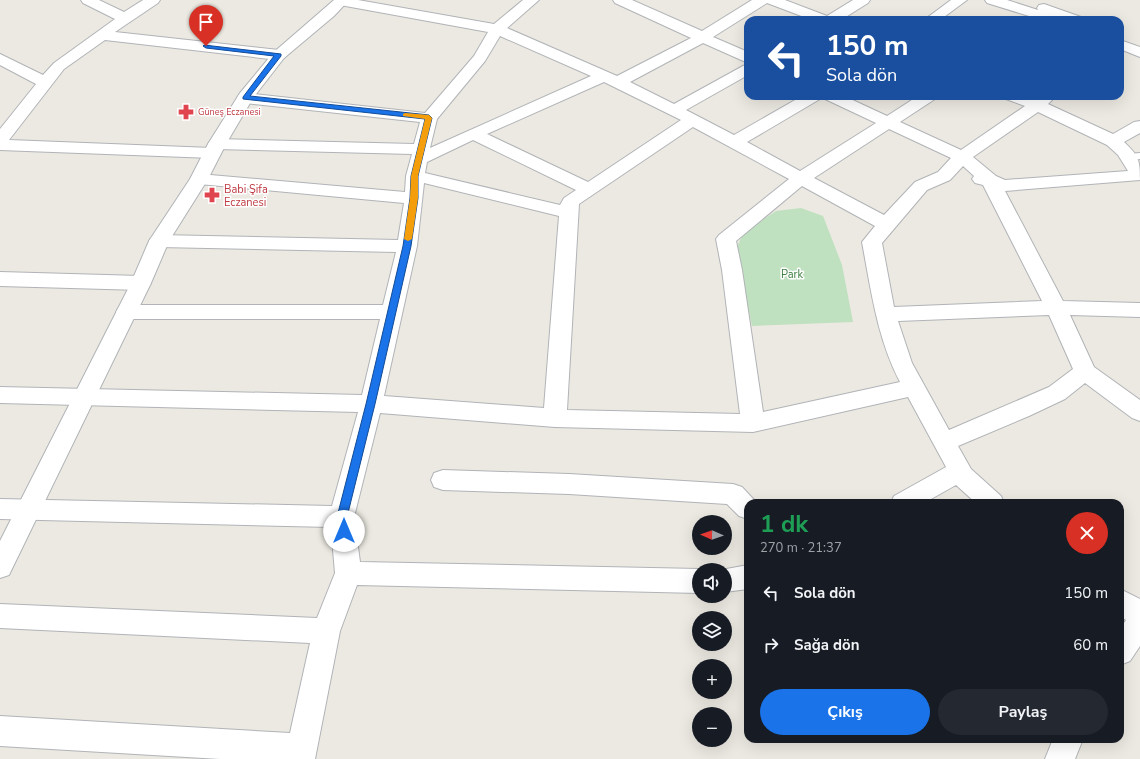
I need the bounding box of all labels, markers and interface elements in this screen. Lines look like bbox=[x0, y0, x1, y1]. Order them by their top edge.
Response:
pin bbox=[189, 5, 223, 46]
icon: arrive bbox=[195, 11, 217, 33]
text: 150 m bbox=[826, 27, 909, 65]
icon: left bbox=[760, 32, 812, 84]
text: Sola dön bbox=[826, 63, 897, 87]
pharmacy icon: Güneş Eczanesi bbox=[177, 103, 195, 121]
place label: Güneş Eczanesi bbox=[198, 106, 261, 118]
place label: Babi Şifa Eczanesi bbox=[224, 182, 268, 210]
pharmacy icon: Babi Şifa Eczanesi bbox=[203, 186, 221, 204]
park label: Park bbox=[781, 267, 803, 282]
text: 1 dk bbox=[760, 508, 808, 540]
position arrow bbox=[323, 510, 365, 552]
button: close bbox=[1066, 512, 1108, 554]
north arrow bbox=[692, 515, 732, 555]
map controls bbox=[692, 515, 732, 747]
text: 270 m · 21:37 bbox=[760, 539, 842, 557]
button: sound bbox=[692, 563, 732, 603]
icon: left bbox=[760, 582, 782, 604]
text: Sola dön bbox=[794, 583, 856, 603]
text: 150 m bbox=[1064, 583, 1108, 603]
button: layers bbox=[692, 611, 732, 651]
icon: right bbox=[760, 634, 782, 656]
text: Sağa dön bbox=[794, 635, 859, 655]
text: 60 m bbox=[1073, 635, 1108, 655]
button: + bbox=[692, 659, 732, 699]
button: Çıkış bbox=[760, 689, 930, 735]
button: Paylaş bbox=[938, 689, 1108, 735]
button: − bbox=[692, 707, 732, 747]

